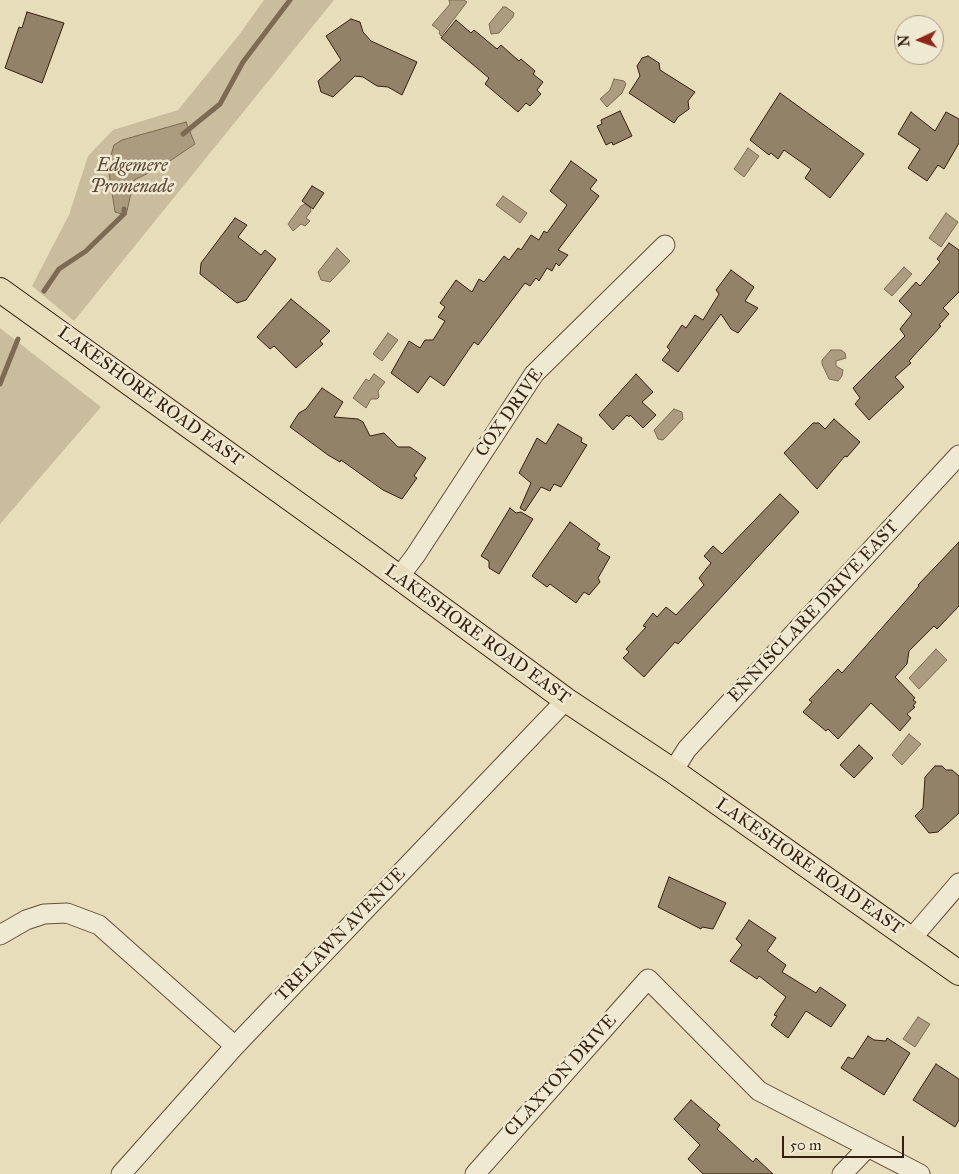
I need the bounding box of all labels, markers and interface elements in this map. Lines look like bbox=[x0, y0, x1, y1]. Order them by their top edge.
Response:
north arrow bbox=[894, 15, 944, 65]
text: N bbox=[896, 34, 913, 47]
park label: Edgemere Promenade bbox=[90, 156, 174, 198]
street label: LAKESHORE ROAD EAST bbox=[53, 322, 247, 472]
street label: COX DRIVE bbox=[472, 365, 548, 461]
street label: ENNISCLARE DRIVE EAST bbox=[724, 517, 904, 707]
street label: LAKESHORE ROAD EAST bbox=[380, 560, 574, 710]
street label: LAKESHORE ROAD EAST bbox=[711, 794, 907, 940]
street label: TRELAWN AVENUE bbox=[272, 864, 410, 1006]
street label: CLAXTON DRIVE bbox=[500, 1010, 622, 1142]
scale bar bbox=[784, 1126, 906, 1158]
text: 50 m bbox=[790, 1136, 822, 1154]

